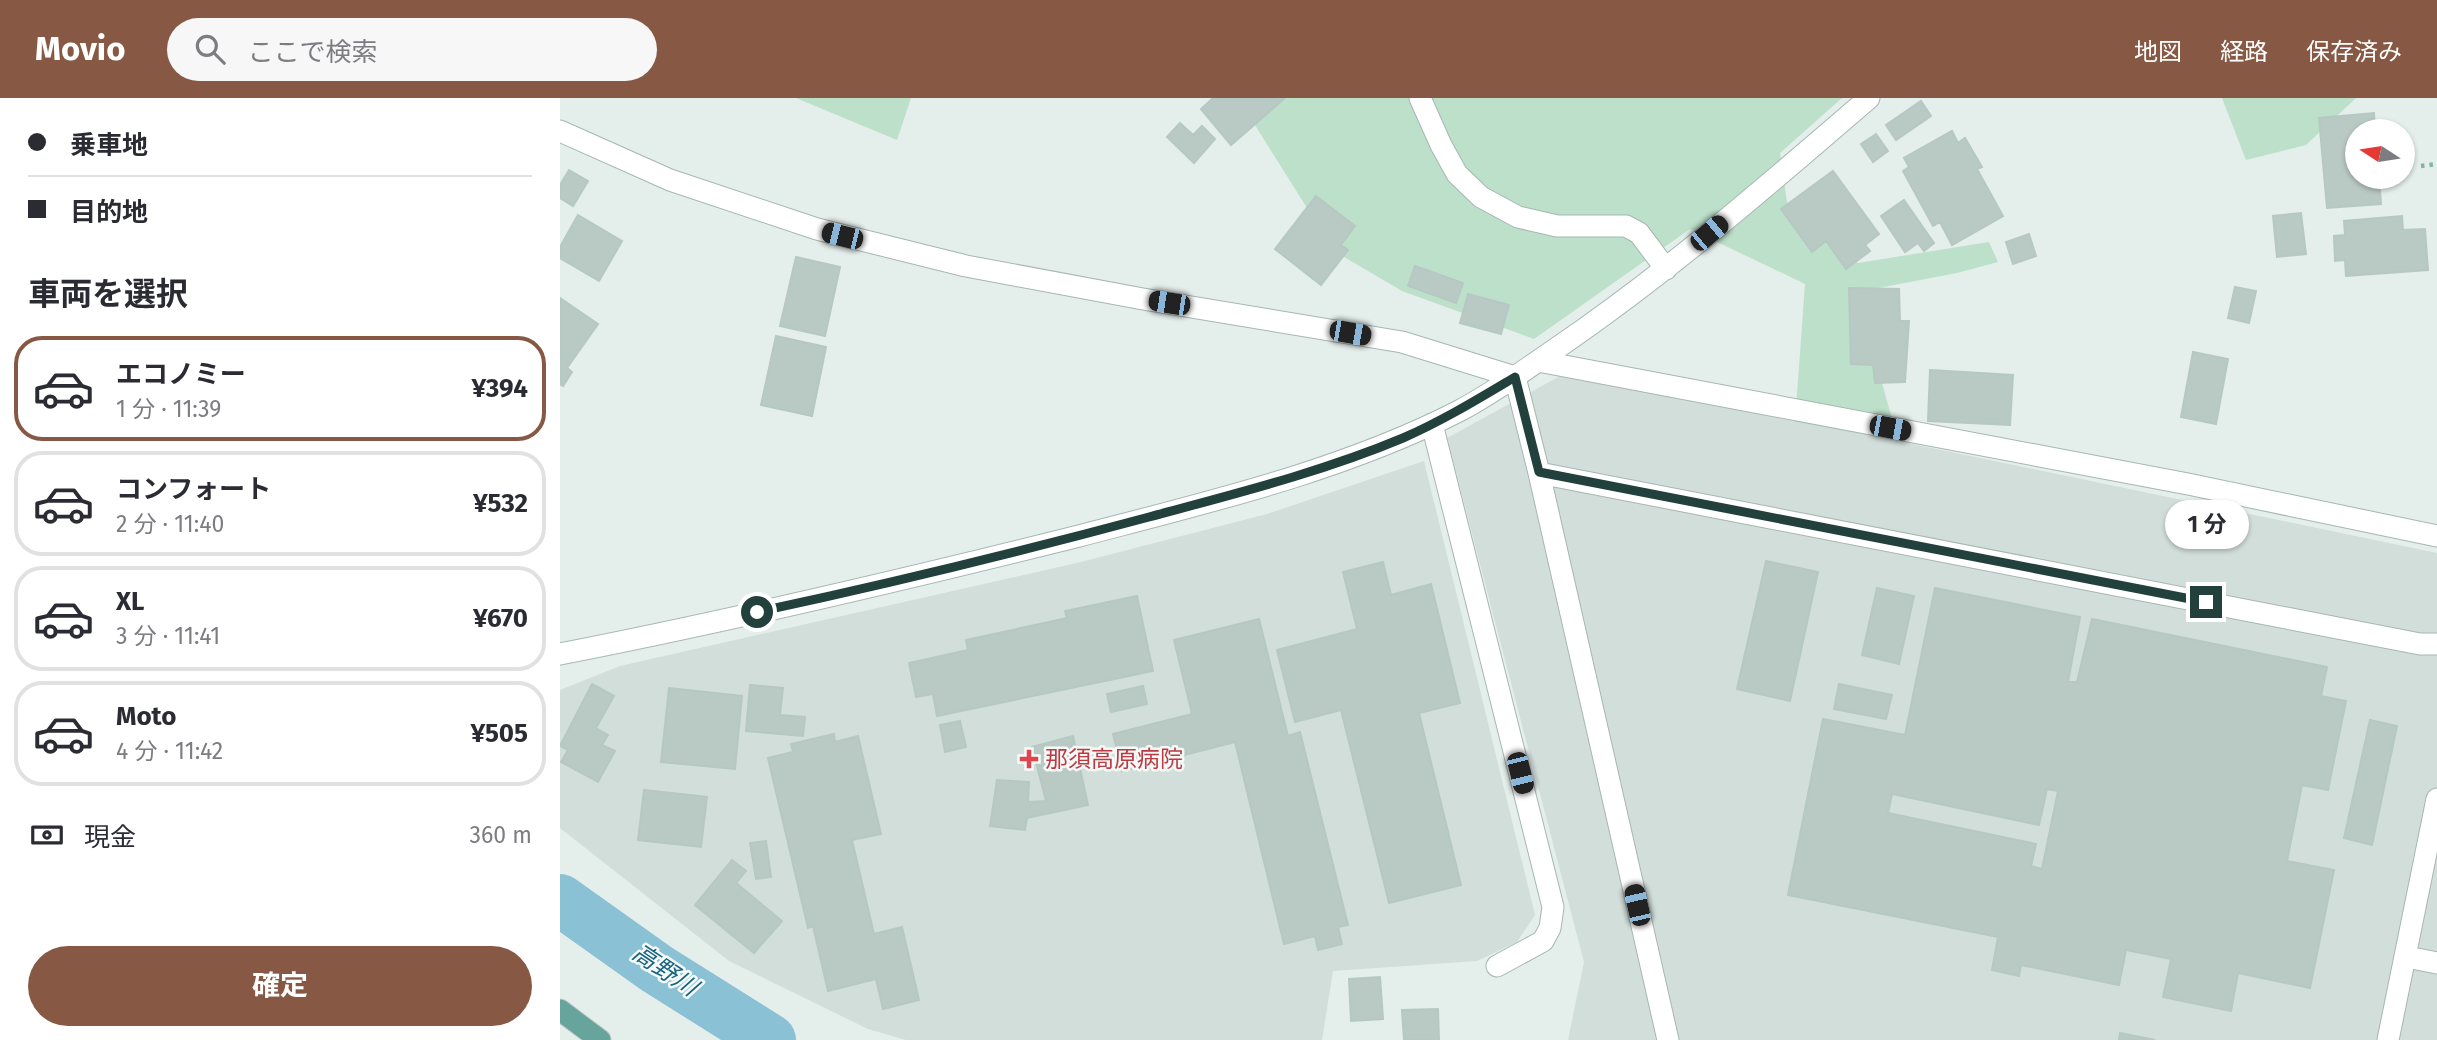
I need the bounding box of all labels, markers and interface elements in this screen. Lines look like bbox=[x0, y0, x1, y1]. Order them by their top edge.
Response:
search box bbox=[167, 18, 657, 81]
text: Movio bbox=[35, 29, 125, 69]
icon: search bbox=[191, 30, 229, 68]
text: ここで検索 bbox=[247, 37, 377, 68]
text: 地図 bbox=[2134, 38, 2182, 66]
text: 経路 bbox=[2220, 38, 2268, 66]
text: 保存済み bbox=[2306, 38, 2402, 66]
north arrow bbox=[2345, 119, 2415, 189]
map controls bbox=[2345, 119, 2415, 189]
text: 乗車地 bbox=[70, 130, 148, 161]
text: 目的地 bbox=[70, 197, 148, 228]
car bbox=[1687, 211, 1732, 255]
car bbox=[820, 221, 865, 251]
text: 車両を選択 bbox=[28, 275, 188, 313]
car bbox=[1147, 289, 1192, 317]
car bbox=[1328, 319, 1373, 347]
icon: car bbox=[32, 357, 95, 420]
text: エコノミー bbox=[116, 359, 246, 390]
text: ¥394 bbox=[471, 373, 528, 404]
text: 1 分 · 11:39 bbox=[116, 395, 221, 423]
car bbox=[1868, 414, 1913, 442]
icon: car bbox=[32, 472, 95, 535]
text: コンフォート bbox=[116, 474, 271, 505]
text: ¥532 bbox=[473, 488, 528, 519]
callout: 1 分 bbox=[2164, 500, 2248, 550]
text: 2 分 · 11:40 bbox=[116, 510, 224, 538]
text: 1 分 bbox=[2187, 510, 2227, 538]
text: XL bbox=[116, 586, 144, 617]
route end bbox=[2190, 586, 2222, 618]
icon: car bbox=[32, 587, 95, 650]
route start bbox=[741, 596, 773, 628]
text: ¥670 bbox=[473, 603, 528, 634]
text: 3 分 · 11:41 bbox=[116, 622, 220, 650]
text: Moto bbox=[116, 701, 176, 732]
icon: car bbox=[32, 702, 95, 765]
text: ¥505 bbox=[470, 718, 528, 749]
text: 4 分 · 11:42 bbox=[116, 737, 223, 765]
place label: 那須高原病院 bbox=[1045, 745, 1183, 773]
marker: 那須高原病院 bbox=[1019, 749, 1039, 769]
car bbox=[1505, 750, 1536, 796]
icon: cash bbox=[28, 816, 66, 854]
text: 360 m bbox=[470, 821, 532, 849]
text: 現金 bbox=[84, 822, 136, 853]
car bbox=[1623, 882, 1652, 928]
water label: 高野川 bbox=[627, 938, 705, 1003]
button: 確定 bbox=[28, 946, 532, 1026]

